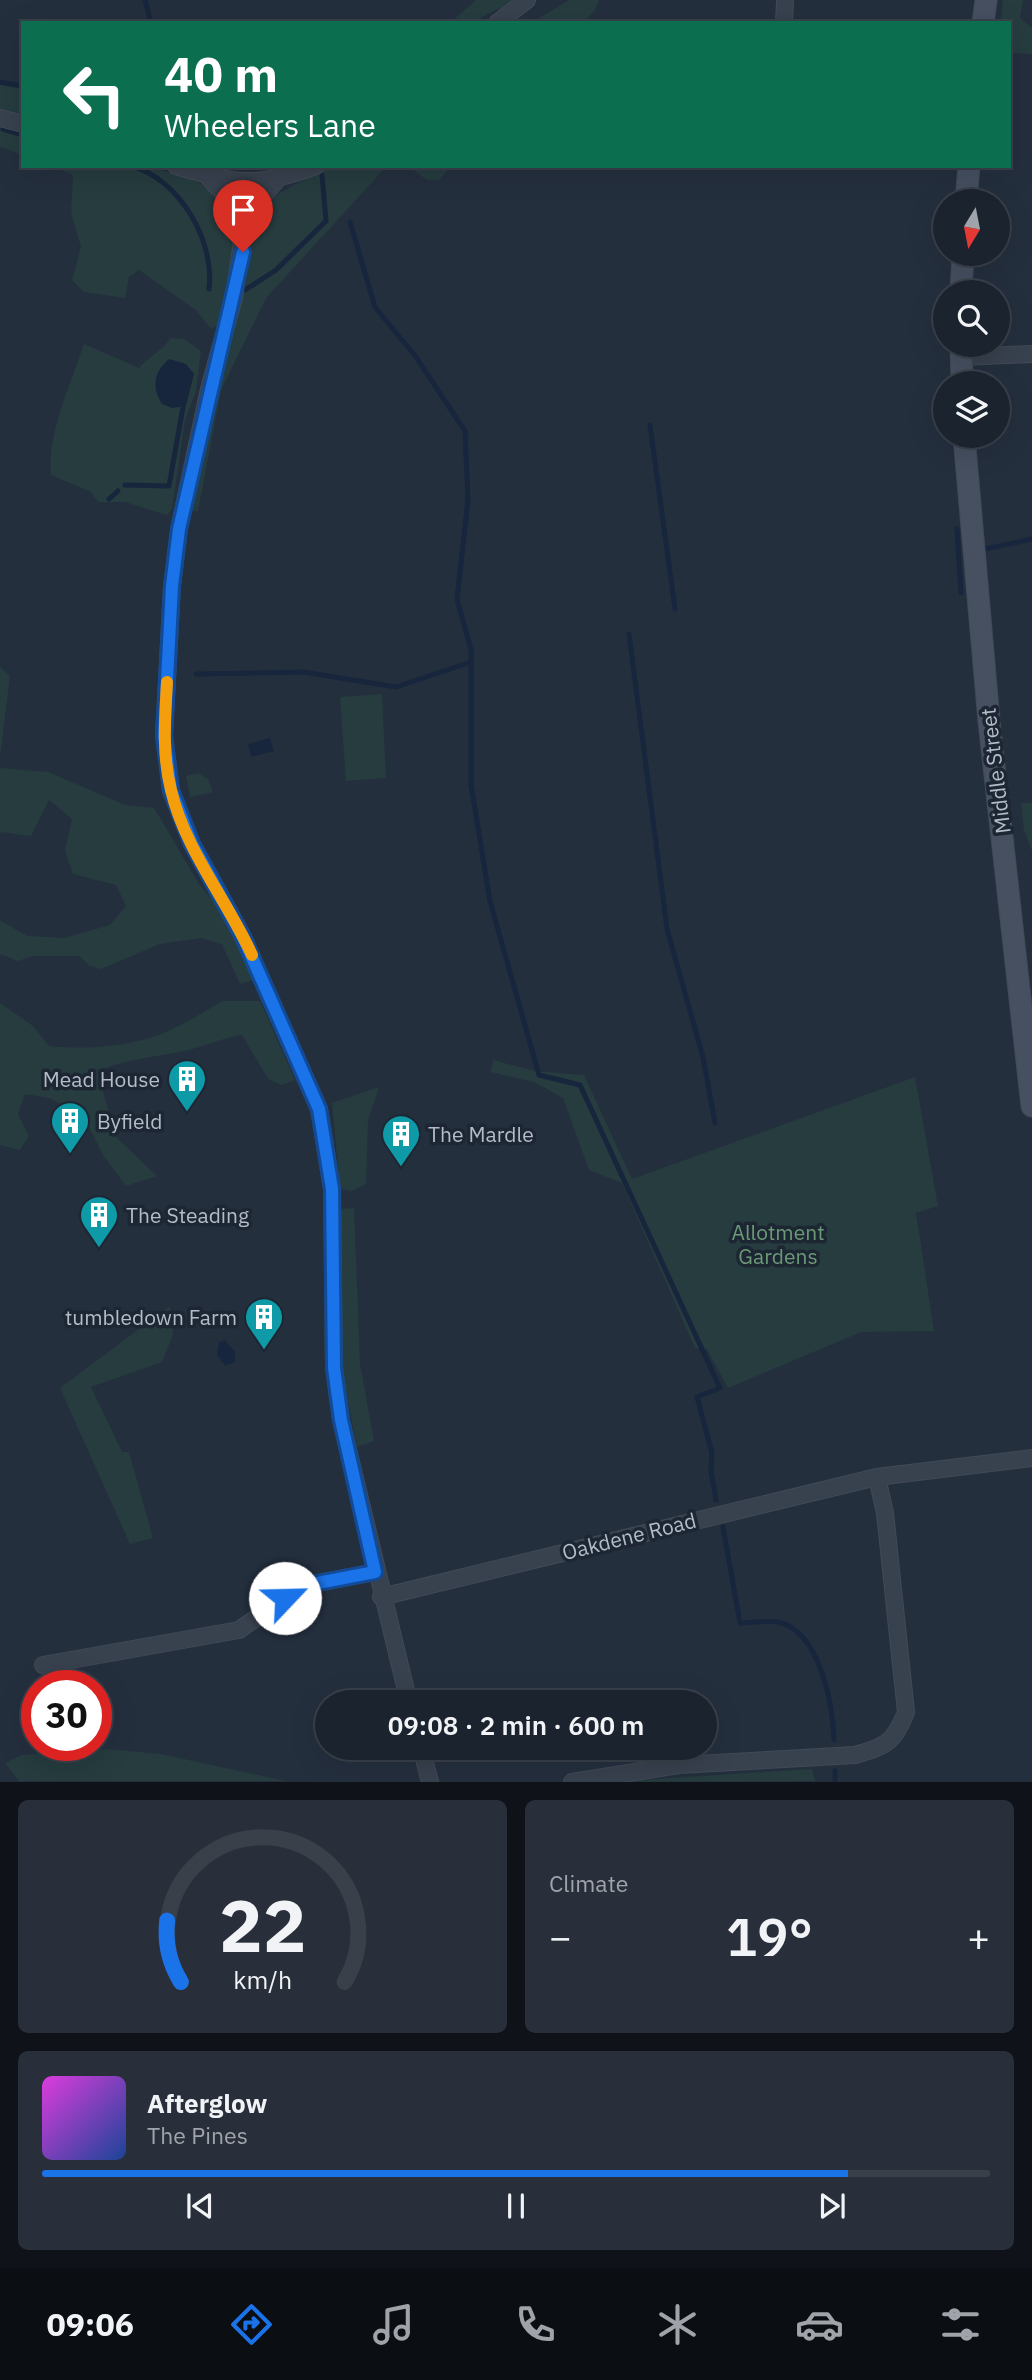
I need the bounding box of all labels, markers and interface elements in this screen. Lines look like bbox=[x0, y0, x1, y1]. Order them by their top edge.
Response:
text: 40 m bbox=[164, 42, 278, 105]
icon: left bbox=[49, 49, 140, 140]
text: Wheelers Lane bbox=[164, 104, 376, 146]
pin bbox=[213, 180, 273, 252]
north arrow bbox=[933, 189, 1010, 266]
map controls bbox=[933, 189, 1010, 448]
icon: arrive bbox=[224, 191, 262, 229]
button: search bbox=[933, 280, 1010, 357]
button: layers bbox=[933, 371, 1010, 448]
street label: Middle Street bbox=[973, 707, 1017, 835]
building icon: Mead House bbox=[166, 1058, 208, 1113]
place label: Mead House bbox=[43, 1065, 160, 1093]
building icon: Byfield bbox=[49, 1100, 91, 1155]
place label: Byfield bbox=[97, 1107, 162, 1135]
building icon: The Mardle bbox=[380, 1113, 422, 1168]
place label: The Mardle bbox=[428, 1120, 534, 1148]
building icon: The Steading bbox=[78, 1194, 120, 1249]
place label: The Steading bbox=[126, 1201, 249, 1229]
park label: Allotment Gardens bbox=[731, 1218, 825, 1270]
building icon: tumbledown Farm bbox=[243, 1296, 285, 1351]
place label: tumbledown Farm bbox=[65, 1303, 237, 1331]
street label: Oakdene Road bbox=[559, 1506, 699, 1566]
position arrow bbox=[248, 1561, 322, 1635]
speed limit sign: 30 bbox=[21, 1670, 112, 1761]
text: 09:08 · 2 min · 600 m bbox=[388, 1708, 644, 1742]
text: Climate bbox=[549, 1868, 628, 1898]
text: 22 bbox=[219, 1878, 306, 1973]
text: 19° bbox=[726, 1903, 813, 1970]
text: − bbox=[549, 1912, 572, 1961]
text: + bbox=[967, 1912, 990, 1961]
text: km/h bbox=[233, 1963, 292, 1996]
text: Afterglow bbox=[147, 2086, 267, 2120]
text: The Pines bbox=[147, 2120, 248, 2150]
icon: previous bbox=[181, 2187, 219, 2225]
icon: pause bbox=[497, 2187, 535, 2225]
icon: next bbox=[813, 2187, 851, 2225]
icon: directions bbox=[227, 2300, 276, 2349]
icon: music bbox=[369, 2300, 418, 2349]
icon: phone bbox=[511, 2300, 560, 2349]
icon: climate bbox=[653, 2300, 702, 2349]
icon: car bbox=[795, 2300, 844, 2349]
icon: filters bbox=[936, 2300, 985, 2349]
text: 09:06 bbox=[46, 2303, 134, 2345]

